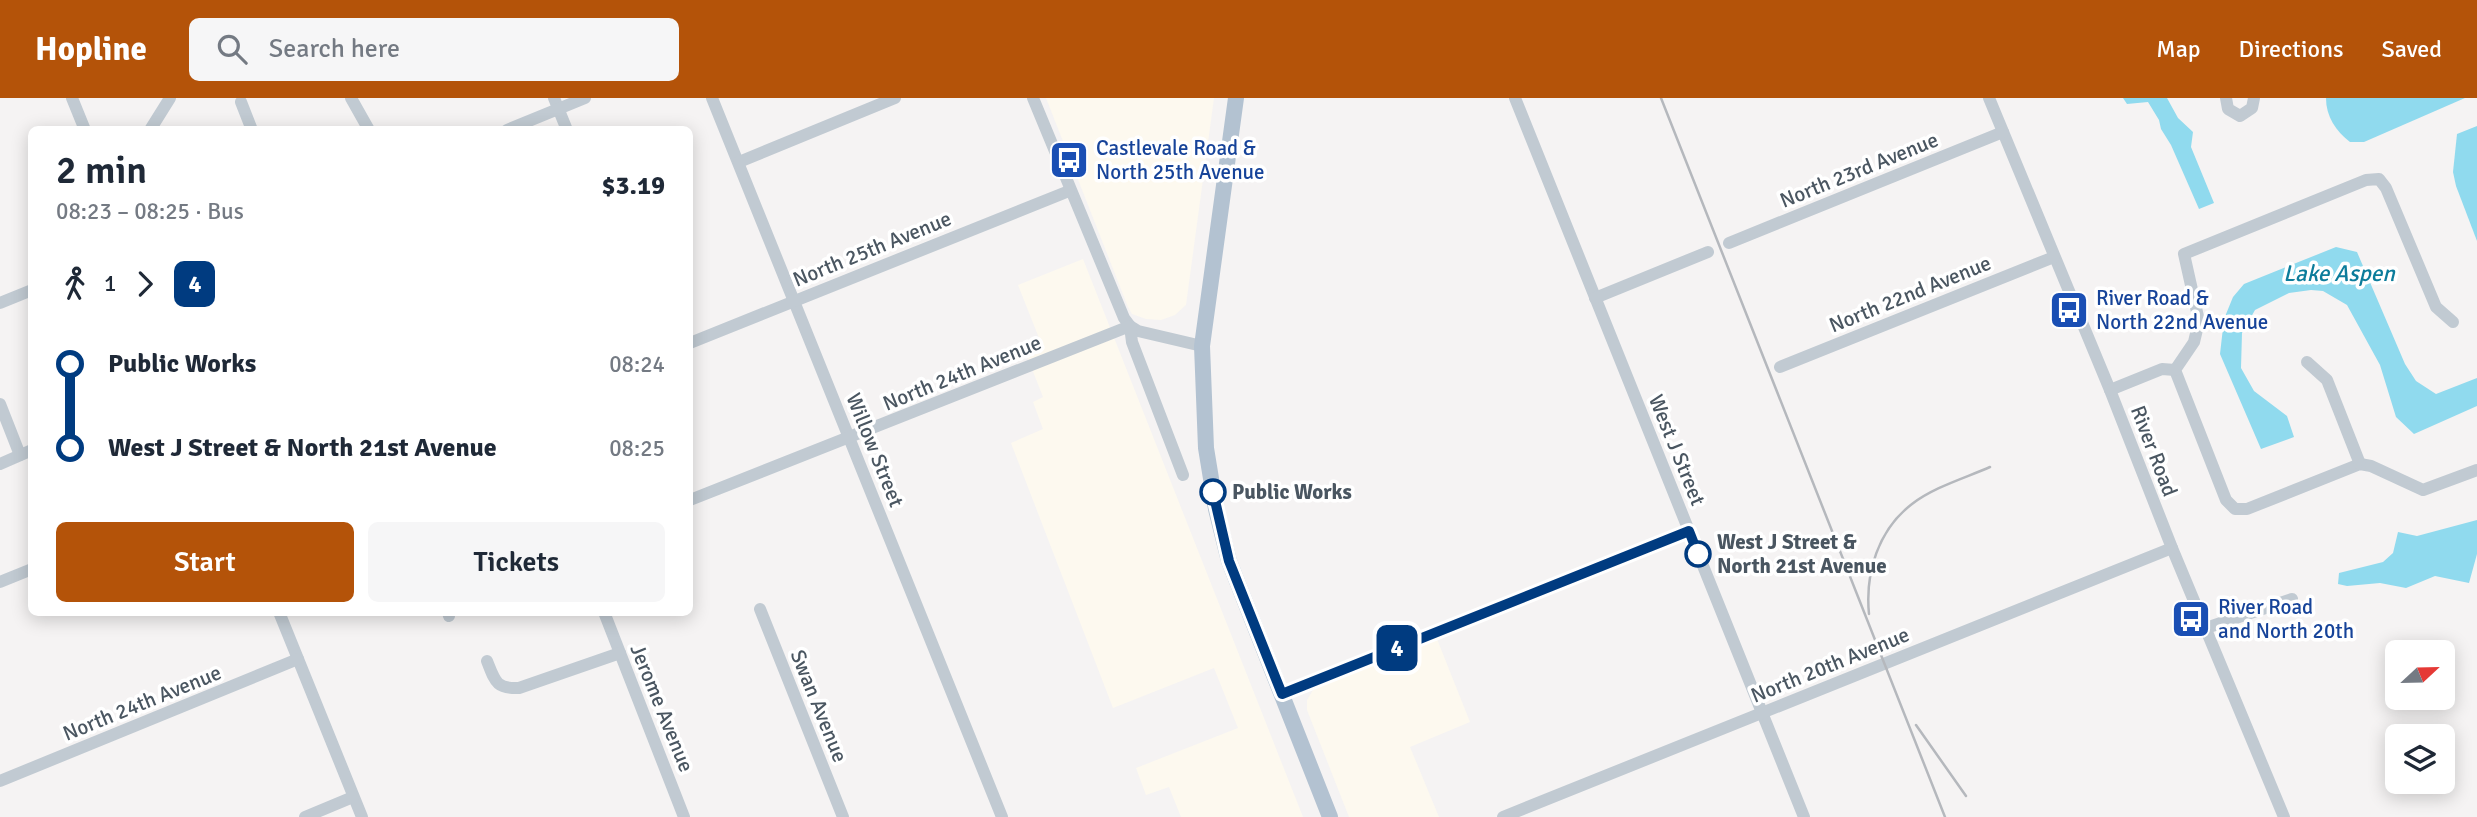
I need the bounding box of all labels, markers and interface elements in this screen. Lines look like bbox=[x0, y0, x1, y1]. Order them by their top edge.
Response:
search box bbox=[189, 18, 679, 81]
text: Hopline bbox=[35, 29, 147, 70]
icon: search bbox=[213, 30, 251, 68]
text: Search here bbox=[269, 33, 400, 65]
text: Map bbox=[2156, 34, 2201, 64]
text: Directions bbox=[2239, 34, 2344, 64]
text: Saved bbox=[2382, 34, 2442, 64]
street label: North 23rd Avenue bbox=[1776, 126, 1942, 214]
place label: Castlevale Road & North 25th Avenue bbox=[1096, 135, 1265, 185]
bus stop icon: Castlevale Road & North 25th Avenue bbox=[1048, 139, 1090, 181]
text: 2 min bbox=[56, 147, 147, 194]
text: $3.19 bbox=[601, 170, 665, 202]
text: 08:23 – 08:25 · Bus bbox=[56, 197, 244, 226]
street label: North 25th Avenue bbox=[789, 205, 955, 293]
street label: North 22nd Avenue bbox=[1825, 250, 1995, 338]
water label: Lake Aspen bbox=[2283, 259, 2396, 288]
icon: walk bbox=[56, 265, 94, 303]
icon: forward bbox=[126, 265, 164, 303]
text: 1 bbox=[104, 269, 116, 298]
text: 4 bbox=[188, 269, 201, 299]
place label: River Road & North 22nd Avenue bbox=[2096, 285, 2268, 335]
bus stop icon: River Road & North 22nd Avenue bbox=[2048, 289, 2090, 331]
street label: North 24th Avenue bbox=[879, 329, 1045, 417]
text: Public Works bbox=[108, 348, 256, 380]
text: 08:24 bbox=[609, 350, 665, 379]
street label: Willow Street bbox=[840, 389, 910, 511]
street label: West J Street bbox=[1643, 391, 1711, 509]
street label: River Road bbox=[2125, 402, 2183, 500]
text: West J Street & North 21st Avenue bbox=[108, 432, 497, 464]
text: 08:25 bbox=[609, 434, 665, 463]
marker: Public Works bbox=[1200, 479, 1226, 505]
place label: Public Works bbox=[1232, 479, 1352, 505]
button: Start bbox=[56, 522, 354, 602]
button: Tickets bbox=[368, 522, 665, 602]
place label: West J Street & North 21st Avenue bbox=[1717, 529, 1887, 579]
marker: West J Street & North 21st Avenue bbox=[1685, 541, 1711, 567]
place label: River Road and North 20th bbox=[2218, 594, 2354, 644]
bus stop icon: River Road and North 20th bbox=[2170, 598, 2212, 640]
street label: North 20th Avenue bbox=[1747, 621, 1913, 709]
line badge: 4 bbox=[1374, 625, 1420, 671]
text: 4 bbox=[1391, 633, 1403, 663]
street label: Jerome Avenue bbox=[625, 640, 699, 776]
north arrow bbox=[2385, 640, 2455, 710]
map controls bbox=[2385, 640, 2455, 794]
street label: Swan Avenue bbox=[785, 646, 853, 766]
street label: North 24th Avenue bbox=[59, 659, 225, 747]
button: layers bbox=[2385, 724, 2455, 794]

